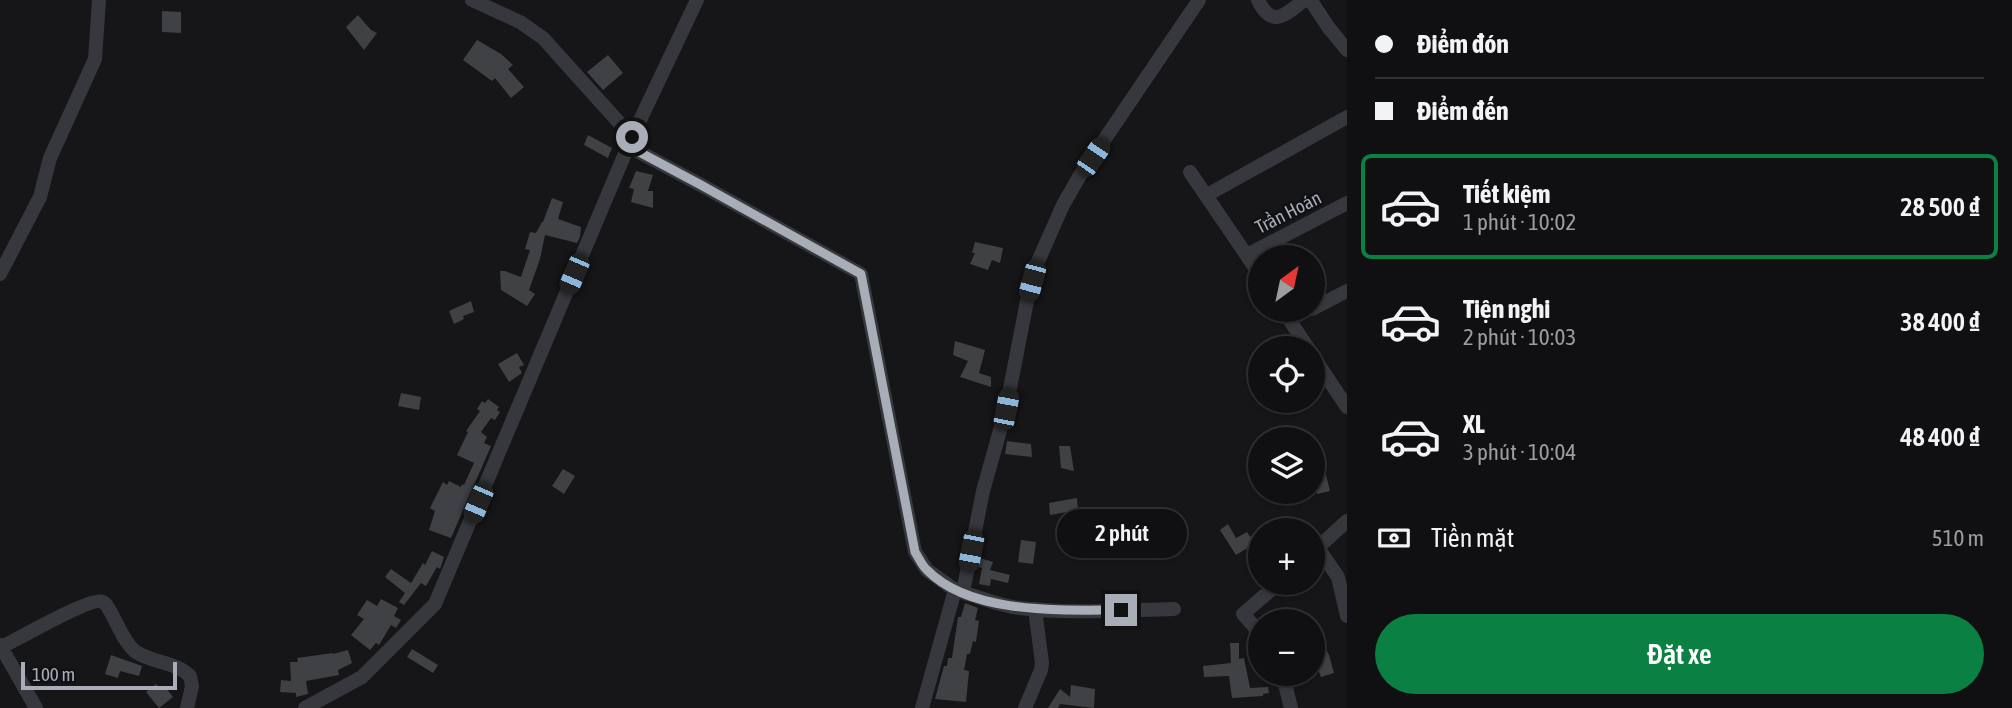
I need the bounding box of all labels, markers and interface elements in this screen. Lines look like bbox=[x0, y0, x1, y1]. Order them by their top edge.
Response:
text: Điểm đón bbox=[1417, 29, 1509, 59]
text: Điểm đến bbox=[1417, 96, 1509, 126]
route start bbox=[616, 121, 648, 153]
car bbox=[1073, 134, 1114, 180]
icon: car bbox=[1379, 175, 1442, 238]
text: Tiết kiệm bbox=[1463, 179, 1551, 209]
street label: Trần Hoán bbox=[1251, 186, 1325, 238]
text: 28 500 ₫ bbox=[1900, 192, 1980, 222]
text: 1 phút · 10:02 bbox=[1463, 209, 1576, 235]
north arrow bbox=[1248, 245, 1325, 322]
map controls bbox=[1248, 245, 1325, 686]
car bbox=[557, 251, 592, 297]
car bbox=[1017, 258, 1048, 304]
icon: car bbox=[1379, 290, 1442, 353]
text: Tiện nghi bbox=[1463, 294, 1550, 324]
text: 38 400 ₫ bbox=[1900, 307, 1980, 337]
text: 2 phút · 10:03 bbox=[1463, 324, 1576, 350]
button: locate bbox=[1248, 336, 1325, 413]
car bbox=[992, 386, 1021, 432]
icon: car bbox=[1379, 405, 1442, 468]
text: XL bbox=[1463, 409, 1485, 439]
text: 48 400 ₫ bbox=[1900, 422, 1980, 452]
button: layers bbox=[1248, 427, 1325, 504]
text: 3 phút · 10:04 bbox=[1463, 439, 1576, 465]
car bbox=[461, 480, 496, 526]
callout: 2 phút bbox=[1056, 508, 1186, 558]
button: + bbox=[1248, 518, 1325, 595]
icon: cash bbox=[1375, 519, 1413, 557]
text: 2 phút bbox=[1095, 520, 1149, 546]
text: Tiền mặt bbox=[1431, 523, 1514, 553]
text: 510 m bbox=[1932, 525, 1984, 551]
car bbox=[957, 528, 986, 574]
route end bbox=[1105, 594, 1137, 626]
button: − bbox=[1248, 609, 1325, 686]
button: Đặt xe bbox=[1375, 614, 1984, 694]
scale bar bbox=[21, 659, 177, 691]
text: 100 m bbox=[32, 663, 75, 685]

